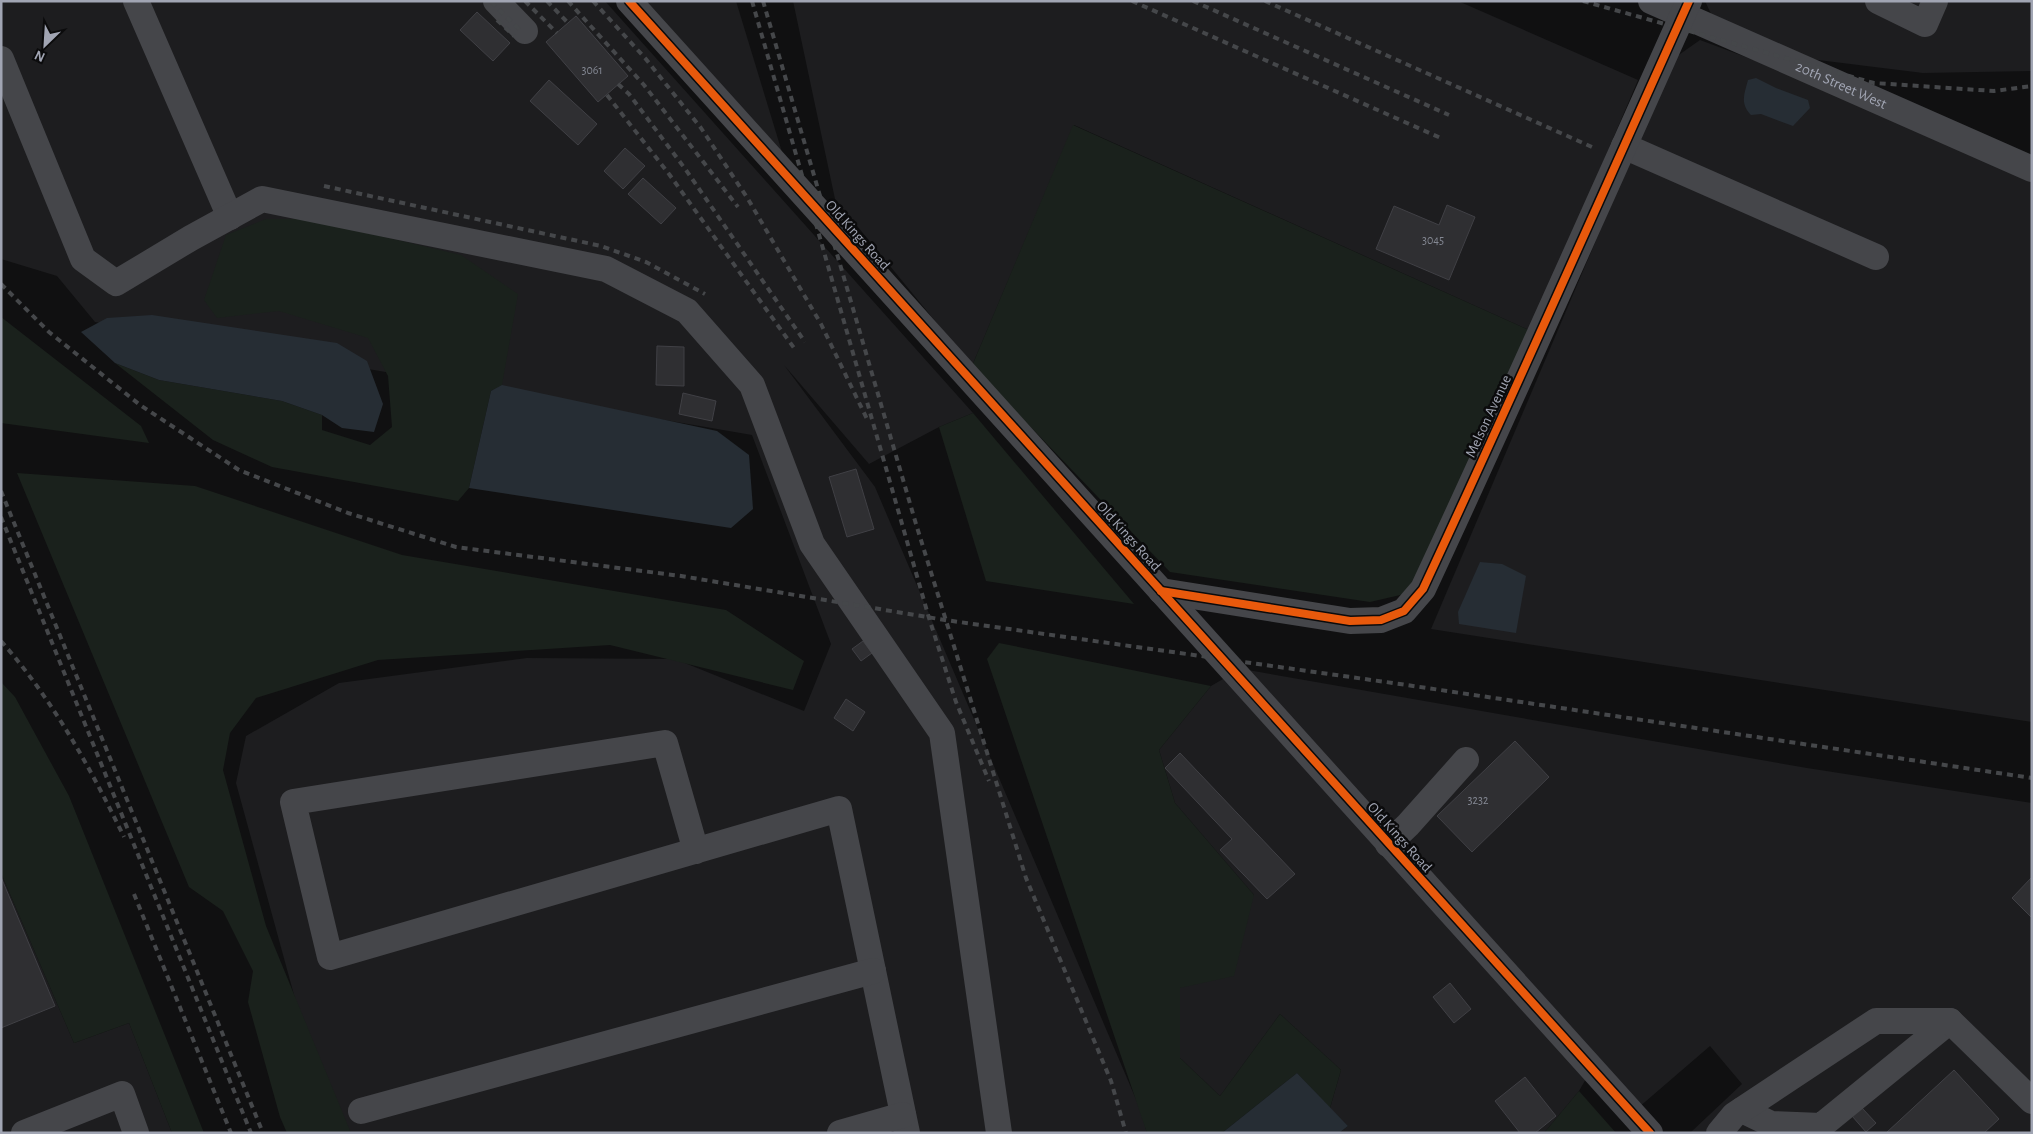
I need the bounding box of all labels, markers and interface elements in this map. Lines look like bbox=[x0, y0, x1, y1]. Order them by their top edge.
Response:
north arrow bbox=[20, 20, 70, 70]
text: N bbox=[33, 47, 47, 64]
street label: 20th Street West bbox=[1793, 59, 1889, 112]
house number: 3061 bbox=[581, 64, 603, 76]
street label: Old Kings Road bbox=[823, 198, 893, 273]
house number: 3045 bbox=[1422, 234, 1444, 246]
street label: Melson Avenue bbox=[1463, 373, 1514, 460]
street label: Old Kings Road bbox=[1094, 499, 1164, 574]
house number: 3232 bbox=[1468, 794, 1489, 806]
street label: Old Kings Road bbox=[1365, 800, 1435, 875]

